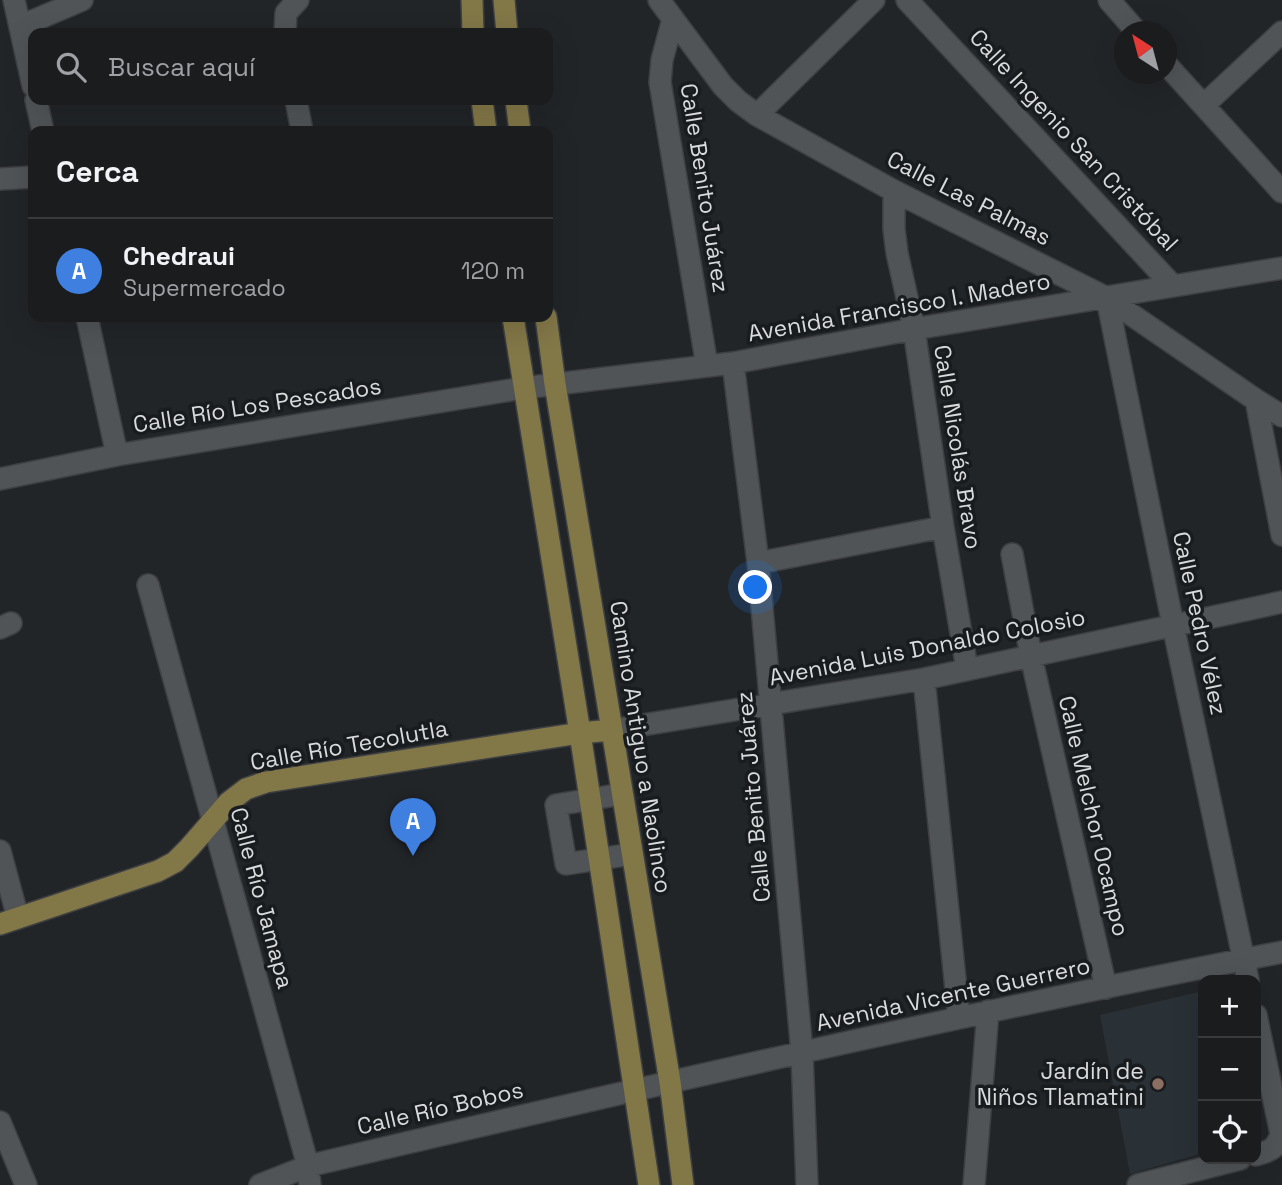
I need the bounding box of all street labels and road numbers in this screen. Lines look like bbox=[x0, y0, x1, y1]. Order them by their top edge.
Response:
street label: Calle Ingenio San Cristóbal bbox=[963, 23, 1185, 257]
street label: Calle Benito Juárez bbox=[674, 81, 736, 295]
street label: Calle Las Palmas bbox=[882, 144, 1056, 252]
street label: Avenida Francisco I. Madero bbox=[745, 266, 1053, 348]
street label: Calle Nicolás Bravo bbox=[927, 343, 989, 551]
street label: Calle Río Los Pescados bbox=[131, 371, 383, 439]
street label: Calle Pedro Vélez bbox=[1166, 529, 1234, 717]
street label: Camino Antiguo a Naolinco bbox=[603, 599, 679, 895]
street label: Avenida Luis Donaldo Colosio bbox=[766, 602, 1088, 692]
street label: Calle Benito Juárez bbox=[729, 690, 777, 904]
street label: Calle Melchor Ocampo bbox=[1052, 693, 1136, 939]
street label: Calle Río Tecolutla bbox=[248, 713, 450, 777]
street label: Calle Río Jamapa bbox=[223, 804, 301, 992]
street label: Avenida Vicente Guerrero bbox=[813, 950, 1093, 1038]
street label: Calle Río Bobos bbox=[354, 1074, 526, 1142]

